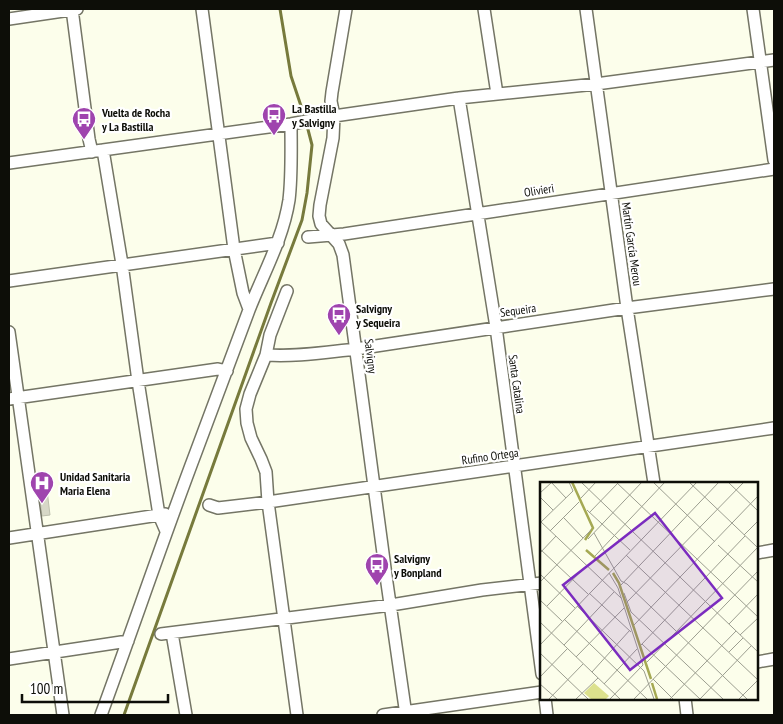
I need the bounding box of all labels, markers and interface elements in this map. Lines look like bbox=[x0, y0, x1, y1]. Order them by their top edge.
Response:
place label: La Bastilla y Salvigny bbox=[291, 101, 337, 130]
bus stop icon: La Bastilla y Salvigny bbox=[261, 102, 287, 136]
place label: Vuelta de Rocha y La Bastilla bbox=[101, 105, 170, 134]
bus stop icon: Vuelta de Rocha y La Bastilla bbox=[71, 106, 97, 140]
street label: Olivieri bbox=[523, 180, 555, 200]
street label: Martín García Merou bbox=[619, 201, 645, 287]
street label: Sequeira bbox=[499, 300, 537, 320]
place label: Salvigny y Sequeira bbox=[355, 301, 400, 330]
bus stop icon: Salvigny y Sequeira bbox=[326, 302, 352, 336]
street label: Salvigny bbox=[361, 338, 381, 375]
street label: Santa Catalina bbox=[505, 353, 529, 415]
street label: Rufino Ortega bbox=[461, 445, 520, 467]
place label: Unidad Sanitaria Maria Elena bbox=[60, 469, 130, 498]
hospital icon: Unidad Sanitaria Maria Elena bbox=[29, 470, 55, 504]
inset map bbox=[540, 482, 758, 699]
place label: Salvigny y Bonpland bbox=[393, 551, 441, 580]
bus stop icon: Salvigny y Bonpland bbox=[364, 552, 390, 586]
scale bar bbox=[22, 672, 169, 704]
text: 100 m bbox=[30, 679, 63, 698]

